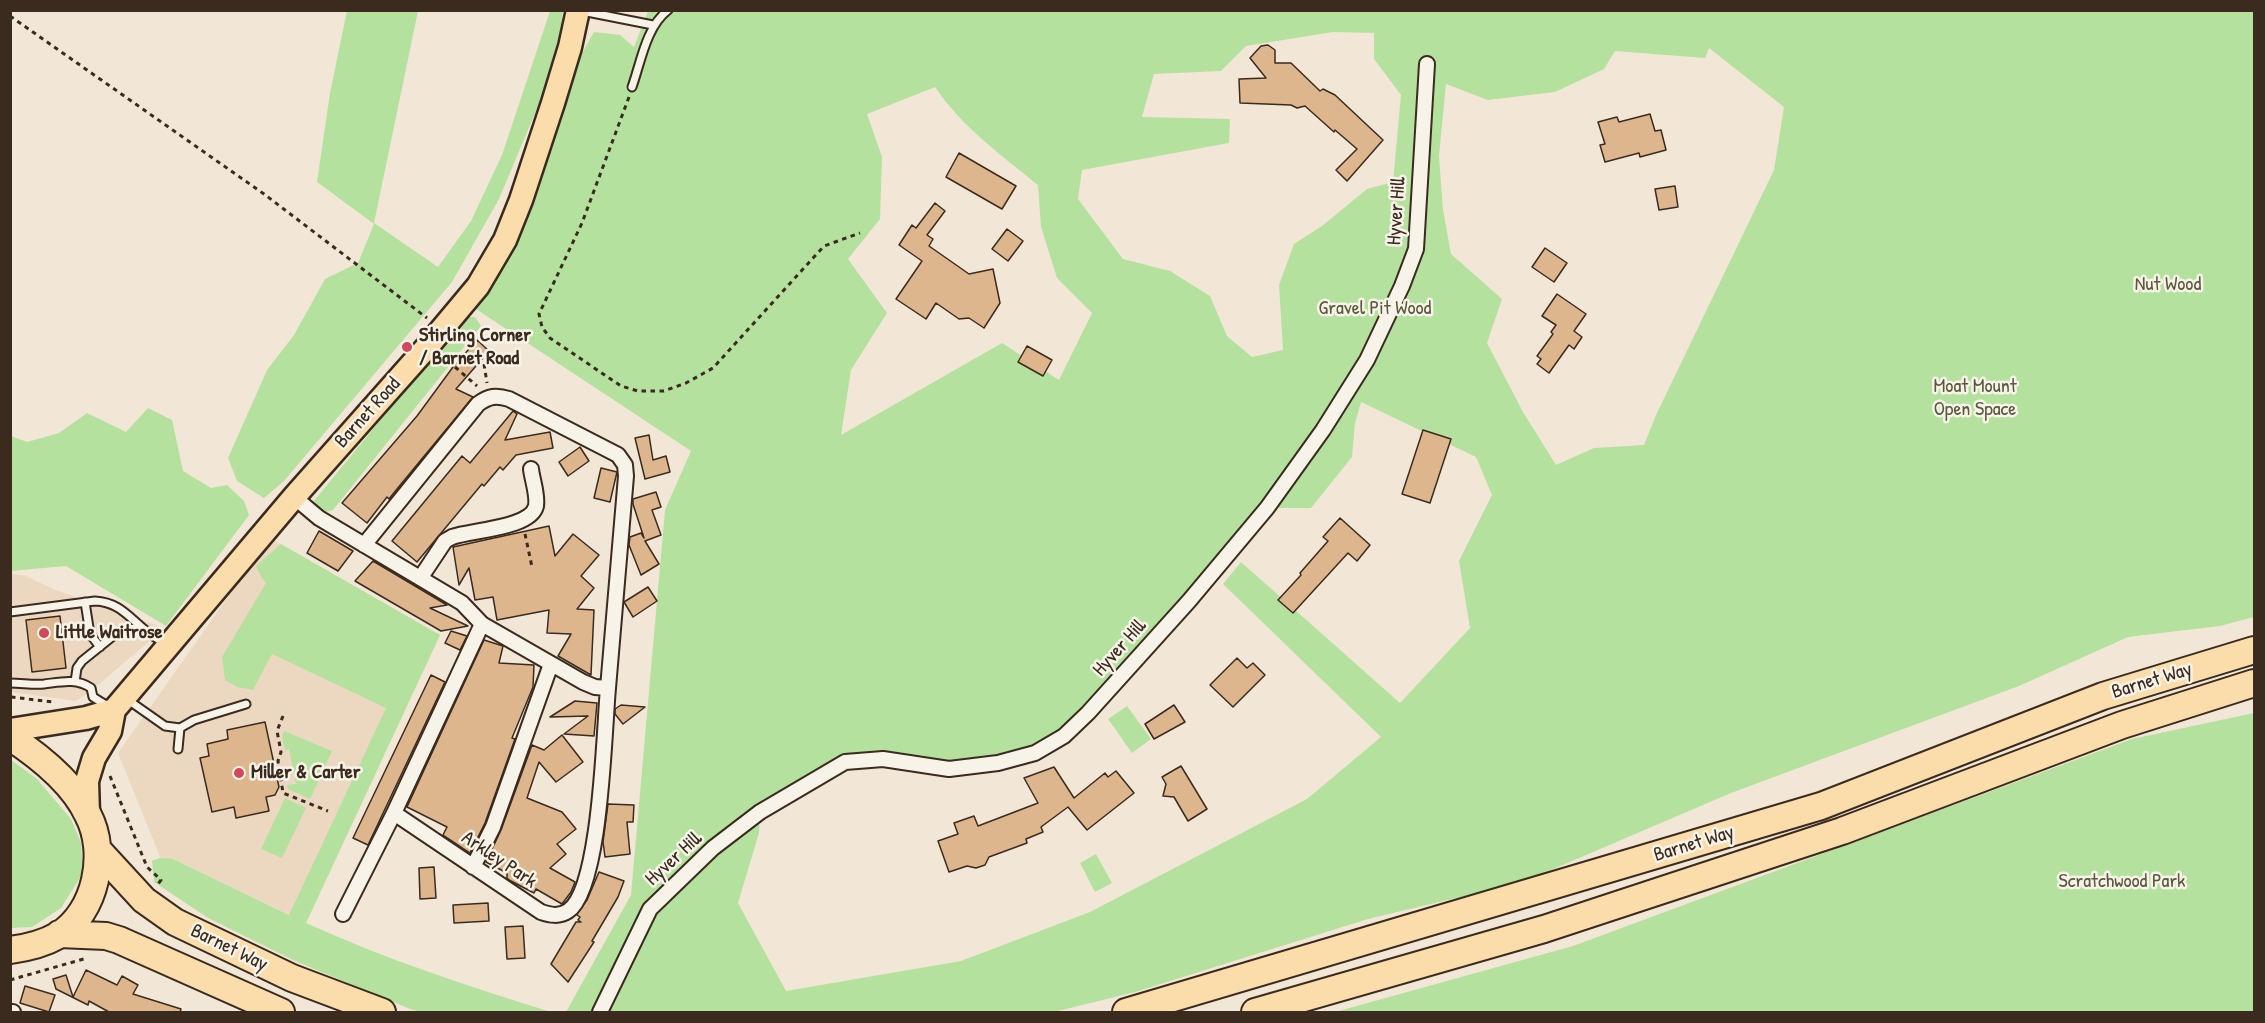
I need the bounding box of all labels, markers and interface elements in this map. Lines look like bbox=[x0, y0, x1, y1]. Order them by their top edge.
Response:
street label: Hyver Hill bbox=[1383, 176, 1411, 246]
park label: Nut Wood bbox=[2135, 273, 2201, 297]
park label: Gravel Pit Wood bbox=[1319, 297, 1431, 321]
place label: Stirling Corner / Barnet Road bbox=[419, 324, 531, 371]
marker: Stirling Corner / Barnet Road bbox=[400, 340, 414, 354]
street label: Barnet Road bbox=[330, 373, 406, 453]
park label: Moat Mount Open Space bbox=[1933, 375, 2017, 422]
street label: Hyver Hill bbox=[1088, 615, 1152, 681]
place label: Little Waitrose bbox=[56, 621, 162, 645]
marker: Little Waitrose bbox=[37, 626, 51, 640]
street label: Barnet Way bbox=[2109, 657, 2195, 705]
place label: Miller & Carter bbox=[251, 761, 360, 785]
marker: Miller & Carter bbox=[232, 766, 246, 780]
street label: Barnet Way bbox=[1651, 820, 1737, 868]
street label: Arkley Park bbox=[457, 826, 541, 894]
street label: Hyver Hill bbox=[641, 827, 707, 891]
park label: Scratchwood Park bbox=[2059, 870, 2185, 894]
street label: Barnet Way bbox=[187, 919, 271, 977]

